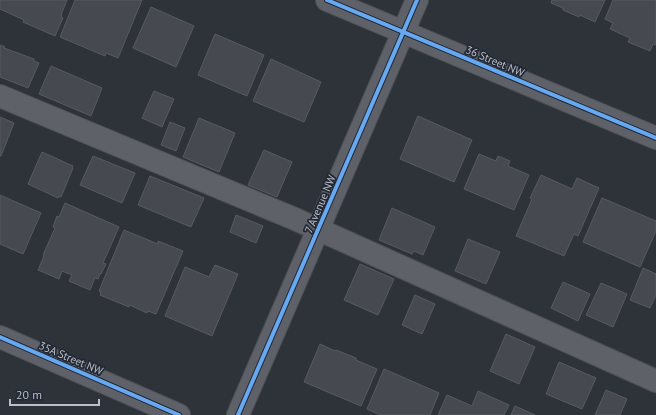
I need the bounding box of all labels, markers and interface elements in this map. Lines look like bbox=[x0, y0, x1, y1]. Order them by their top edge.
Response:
street label: 36 Street NW bbox=[464, 42, 527, 80]
street label: 7 Avenue NW bbox=[301, 172, 339, 235]
street label: 35A Street NW bbox=[37, 338, 106, 378]
scale bar bbox=[10, 381, 99, 407]
text: 20 m bbox=[16, 387, 42, 402]

